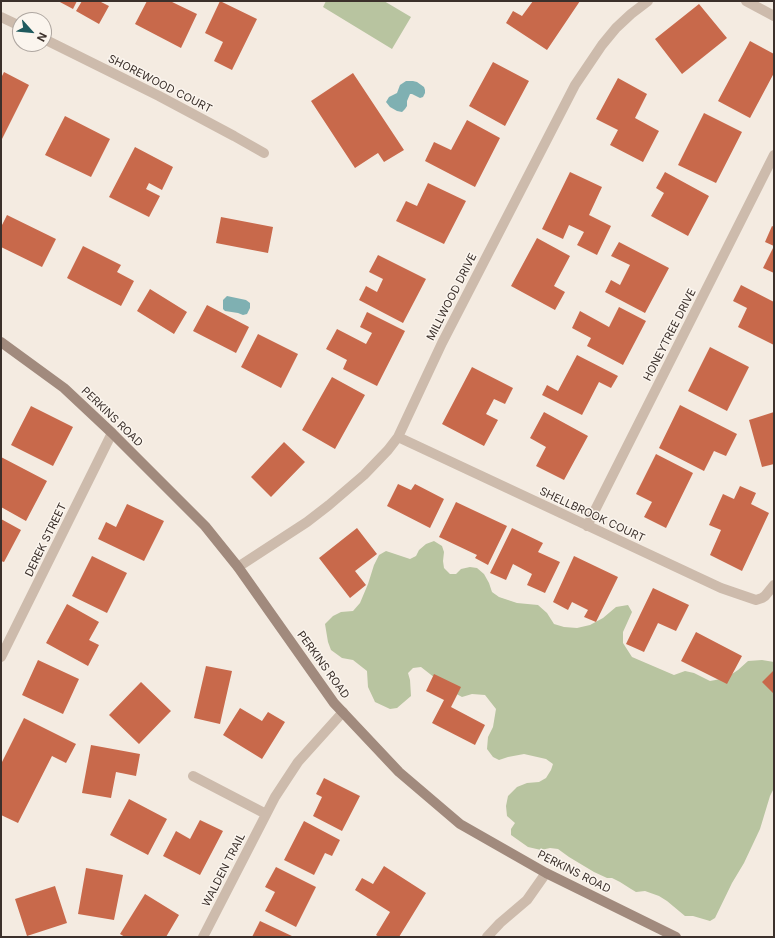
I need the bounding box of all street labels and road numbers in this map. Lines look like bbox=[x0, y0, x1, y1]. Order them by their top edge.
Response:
street label: SHOREWOOD COURT bbox=[106, 52, 214, 116]
street label: MILLWOOD DRIVE bbox=[424, 251, 480, 343]
street label: HONEYTREE DRIVE bbox=[641, 287, 699, 383]
street label: PERKINS ROAD bbox=[79, 384, 145, 450]
street label: SHELLBROOK COURT bbox=[537, 485, 647, 545]
street label: DEREK STREET bbox=[22, 501, 70, 579]
street label: PERKINS ROAD bbox=[294, 629, 352, 701]
street label: WALDEN TRAIL bbox=[200, 831, 248, 909]
street label: PERKINS ROAD bbox=[535, 848, 613, 896]

